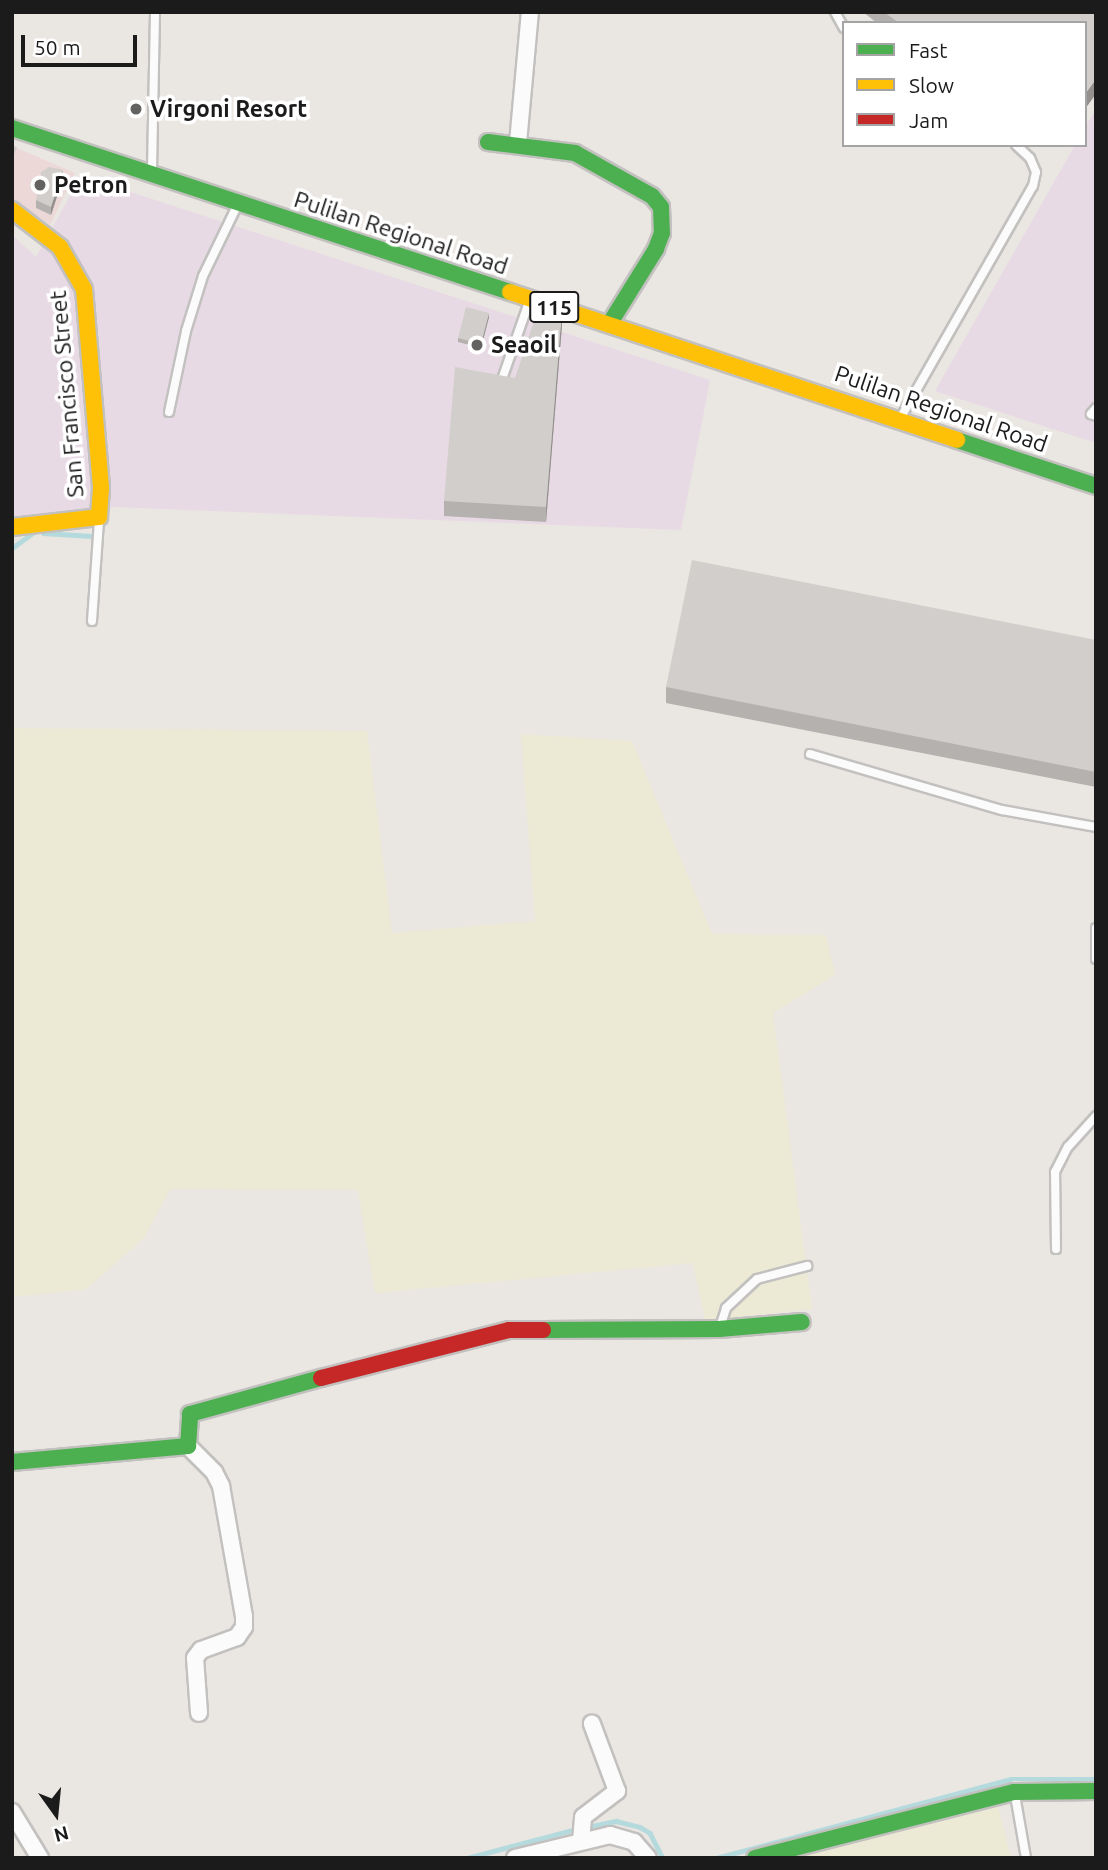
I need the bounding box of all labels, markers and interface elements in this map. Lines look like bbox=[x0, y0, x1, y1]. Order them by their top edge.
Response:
scale bar bbox=[24, 21, 140, 65]
legend bbox=[842, 21, 1087, 147]
text: 50 m bbox=[34, 35, 81, 59]
text: Fast bbox=[909, 38, 947, 62]
text: Slow bbox=[909, 73, 954, 97]
place label: Virgoni Resort bbox=[150, 95, 307, 123]
marker: Virgoni Resort bbox=[128, 101, 144, 117]
text: Jam bbox=[909, 108, 948, 132]
place label: Petron bbox=[54, 171, 128, 199]
marker: Petron bbox=[32, 177, 48, 193]
street label: Pulilan Regional Road bbox=[291, 185, 511, 281]
street label: San Francisco Street bbox=[44, 289, 90, 499]
road number: 115 bbox=[528, 290, 580, 324]
place label: Seaoil bbox=[491, 331, 557, 359]
marker: Seaoil bbox=[469, 337, 485, 353]
street label: Pulilan Regional Road bbox=[831, 360, 1051, 458]
north arrow bbox=[21, 1779, 91, 1849]
text: N bbox=[52, 1822, 71, 1847]

